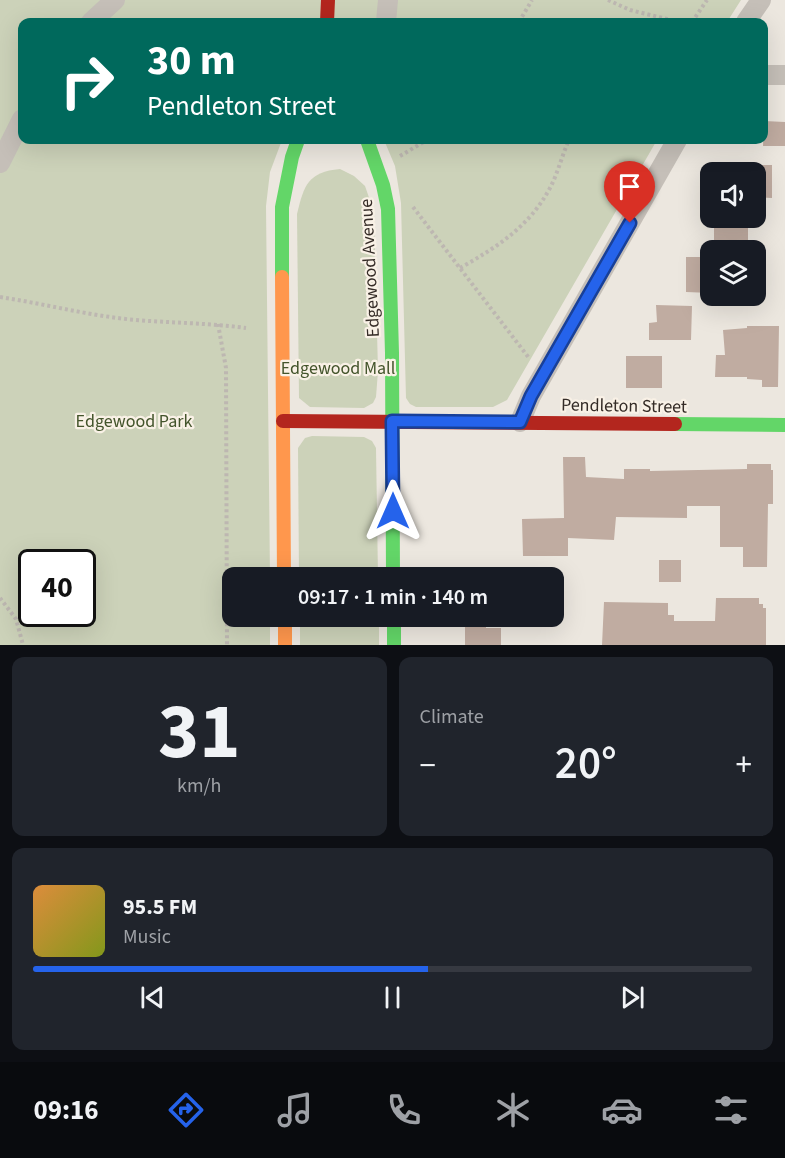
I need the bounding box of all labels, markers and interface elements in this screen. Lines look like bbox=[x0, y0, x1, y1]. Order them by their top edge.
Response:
text: 30 m bbox=[147, 31, 236, 91]
icon: right bbox=[48, 42, 126, 120]
text: Pendleton Street bbox=[147, 87, 336, 126]
pin bbox=[604, 161, 655, 223]
map controls bbox=[700, 162, 766, 306]
button: sound bbox=[700, 162, 766, 228]
icon: arrive bbox=[613, 170, 646, 203]
street label: Edgewood Avenue bbox=[354, 198, 386, 338]
button: layers bbox=[700, 240, 766, 306]
park label: Edgewood Mall bbox=[281, 356, 395, 381]
street label: Pendleton Street bbox=[561, 392, 687, 420]
park label: Edgewood Park bbox=[76, 409, 192, 434]
position arrow bbox=[361, 479, 425, 543]
speed limit sign: 40 bbox=[18, 549, 96, 627]
text: 09:17 · 1 min · 140 m bbox=[298, 581, 488, 613]
text: 31 bbox=[158, 677, 240, 788]
text: Climate bbox=[420, 703, 484, 731]
text: 20° bbox=[555, 732, 617, 796]
text: − bbox=[420, 742, 436, 789]
text: + bbox=[736, 742, 752, 789]
text: km/h bbox=[177, 772, 221, 800]
text: 95.5 FM bbox=[123, 891, 197, 923]
text: Music bbox=[123, 923, 171, 951]
icon: previous bbox=[136, 981, 169, 1014]
icon: pause bbox=[376, 981, 409, 1014]
icon: next bbox=[616, 981, 649, 1014]
icon: directions bbox=[165, 1089, 207, 1131]
icon: music bbox=[274, 1089, 316, 1131]
icon: phone bbox=[383, 1089, 425, 1131]
icon: climate bbox=[492, 1089, 534, 1131]
icon: car bbox=[601, 1089, 643, 1131]
icon: filters bbox=[710, 1089, 752, 1131]
text: 09:16 bbox=[33, 1091, 99, 1130]

